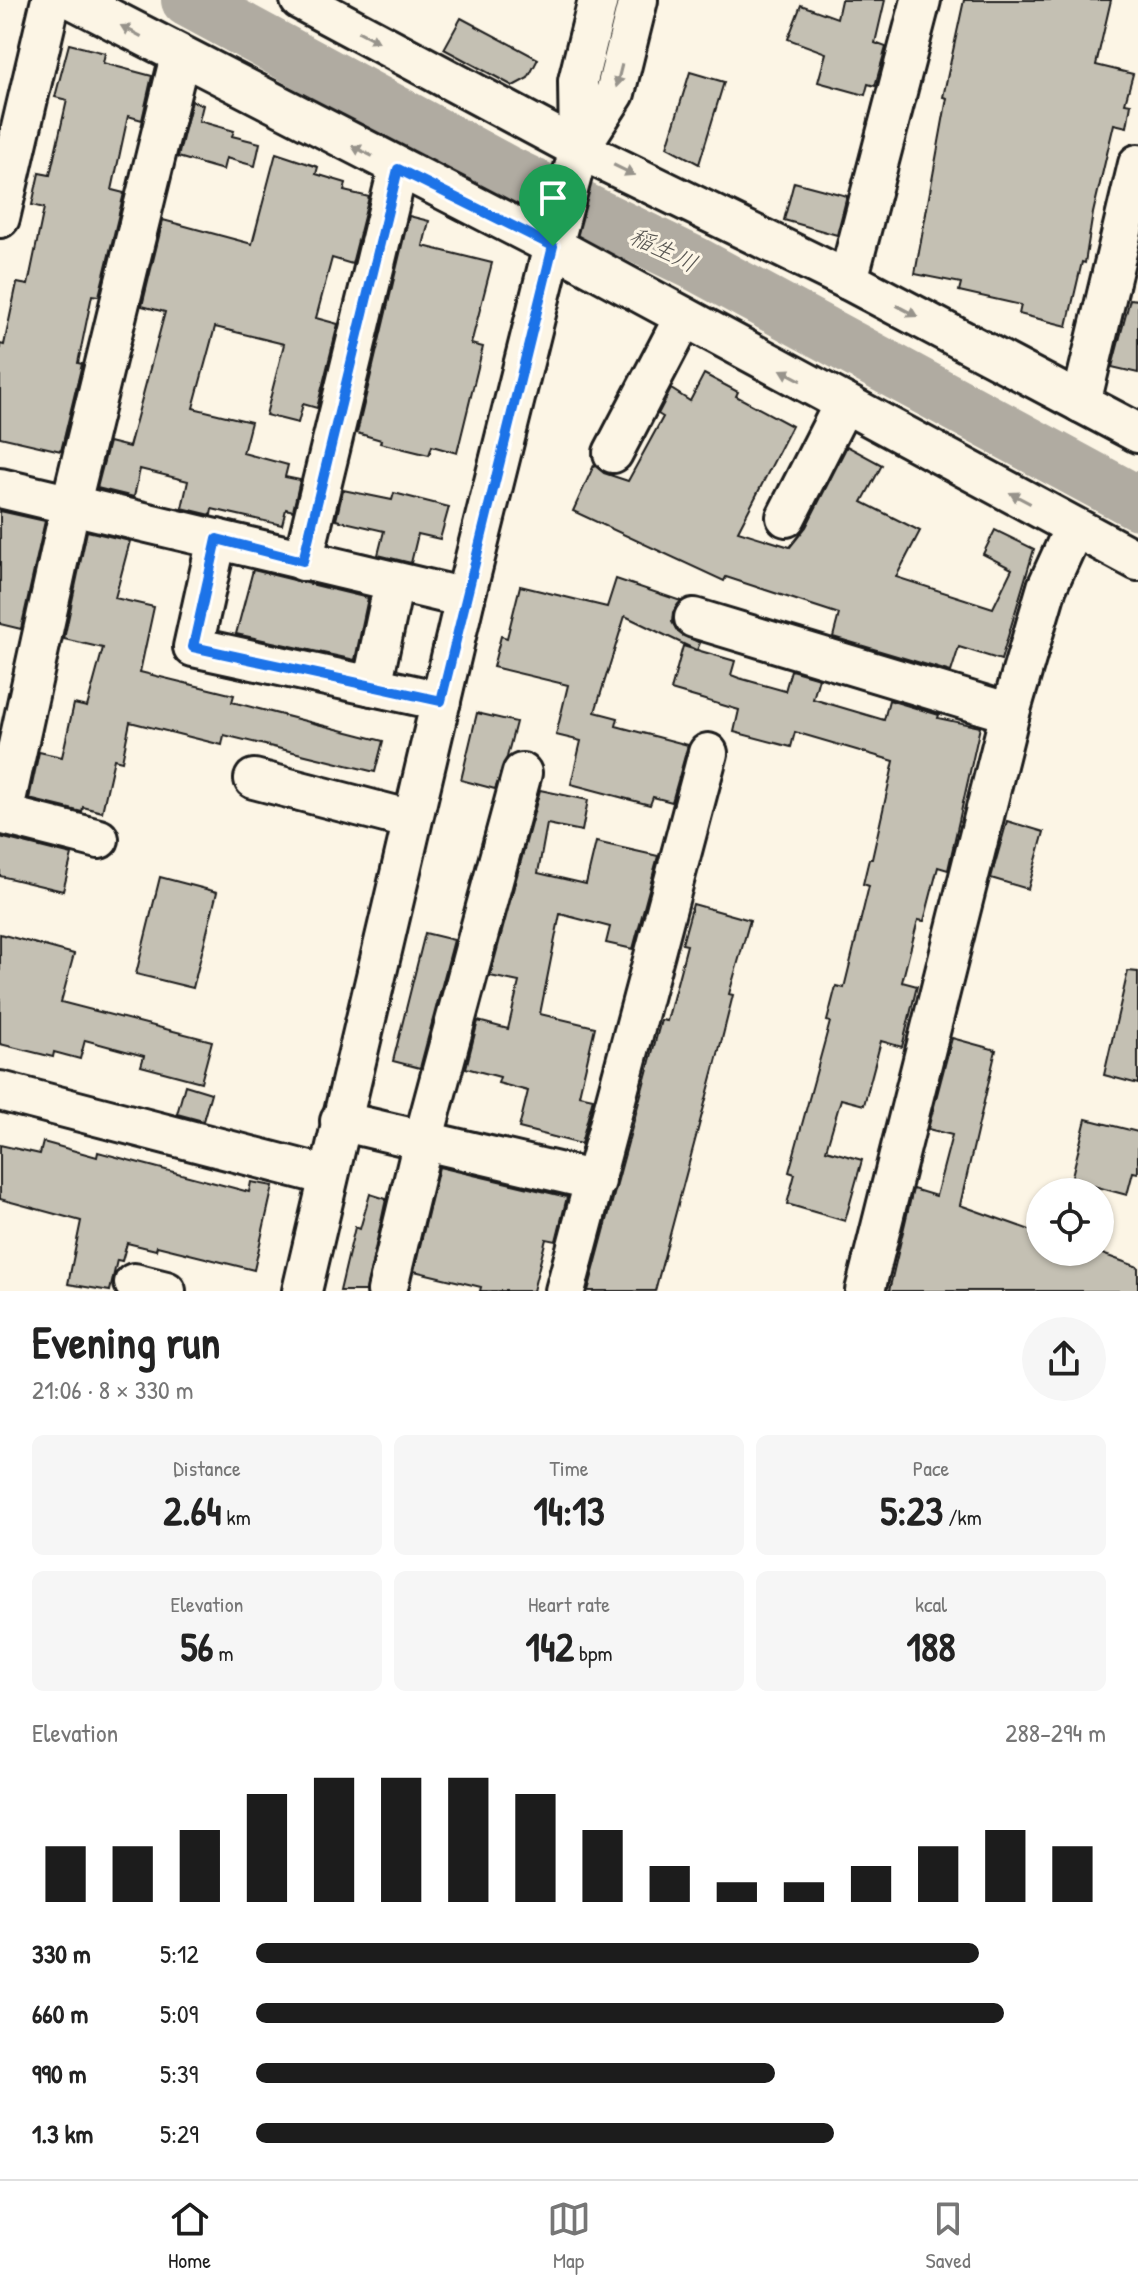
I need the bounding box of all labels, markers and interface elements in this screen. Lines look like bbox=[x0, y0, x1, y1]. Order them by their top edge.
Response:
one-way arrow bbox=[120, 24, 143, 37]
one-way arrow bbox=[357, 30, 380, 43]
one-way arrow bbox=[612, 63, 625, 88]
one-way arrow bbox=[351, 144, 373, 158]
one-way arrow bbox=[612, 163, 635, 177]
pin bbox=[519, 164, 587, 246]
icon: arrive bbox=[531, 176, 575, 220]
water label: 稲生川 bbox=[625, 219, 703, 279]
one-way arrow bbox=[895, 304, 918, 317]
one-way arrow bbox=[780, 368, 802, 382]
one-way arrow bbox=[1008, 492, 1031, 505]
map controls bbox=[1026, 1178, 1114, 1266]
button: locate bbox=[1026, 1178, 1114, 1266]
text: Evening run bbox=[32, 1312, 220, 1372]
button: share bbox=[1022, 1317, 1106, 1401]
text: 21:06 · 8 × 330 m bbox=[32, 1372, 193, 1407]
text: Distance bbox=[173, 1453, 241, 1483]
text: Time bbox=[550, 1453, 588, 1483]
text: Pace bbox=[913, 1453, 949, 1483]
text: 2.64 bbox=[163, 1483, 222, 1537]
text: 14:13 bbox=[533, 1483, 605, 1537]
text: 5:23 bbox=[880, 1483, 943, 1537]
text: km bbox=[222, 1502, 251, 1532]
text: /km bbox=[943, 1502, 982, 1532]
text: Elevation bbox=[170, 1589, 244, 1619]
text: Heart rate bbox=[528, 1589, 610, 1619]
text: kcal bbox=[915, 1589, 947, 1619]
text: 56 bbox=[181, 1619, 213, 1673]
text: 142 bbox=[526, 1619, 574, 1673]
text: 188 bbox=[906, 1619, 956, 1673]
text: m bbox=[213, 1638, 233, 1668]
text: bpm bbox=[574, 1638, 612, 1668]
text: Elevation bbox=[32, 1715, 118, 1750]
text: 288–294 m bbox=[1005, 1715, 1106, 1750]
text: 330 m bbox=[32, 1936, 91, 1971]
text: 5:12 bbox=[160, 1936, 199, 1971]
text: 660 m bbox=[32, 1996, 88, 2031]
text: 5:09 bbox=[160, 1996, 198, 2031]
text: 990 m bbox=[32, 2056, 86, 2091]
text: 5:39 bbox=[160, 2056, 198, 2091]
text: 1.3 km bbox=[32, 2116, 93, 2151]
text: 5:29 bbox=[160, 2116, 199, 2151]
tab: Home bbox=[168, 2197, 212, 2275]
tab: Map bbox=[547, 2197, 591, 2275]
tab: Saved bbox=[926, 2197, 970, 2275]

